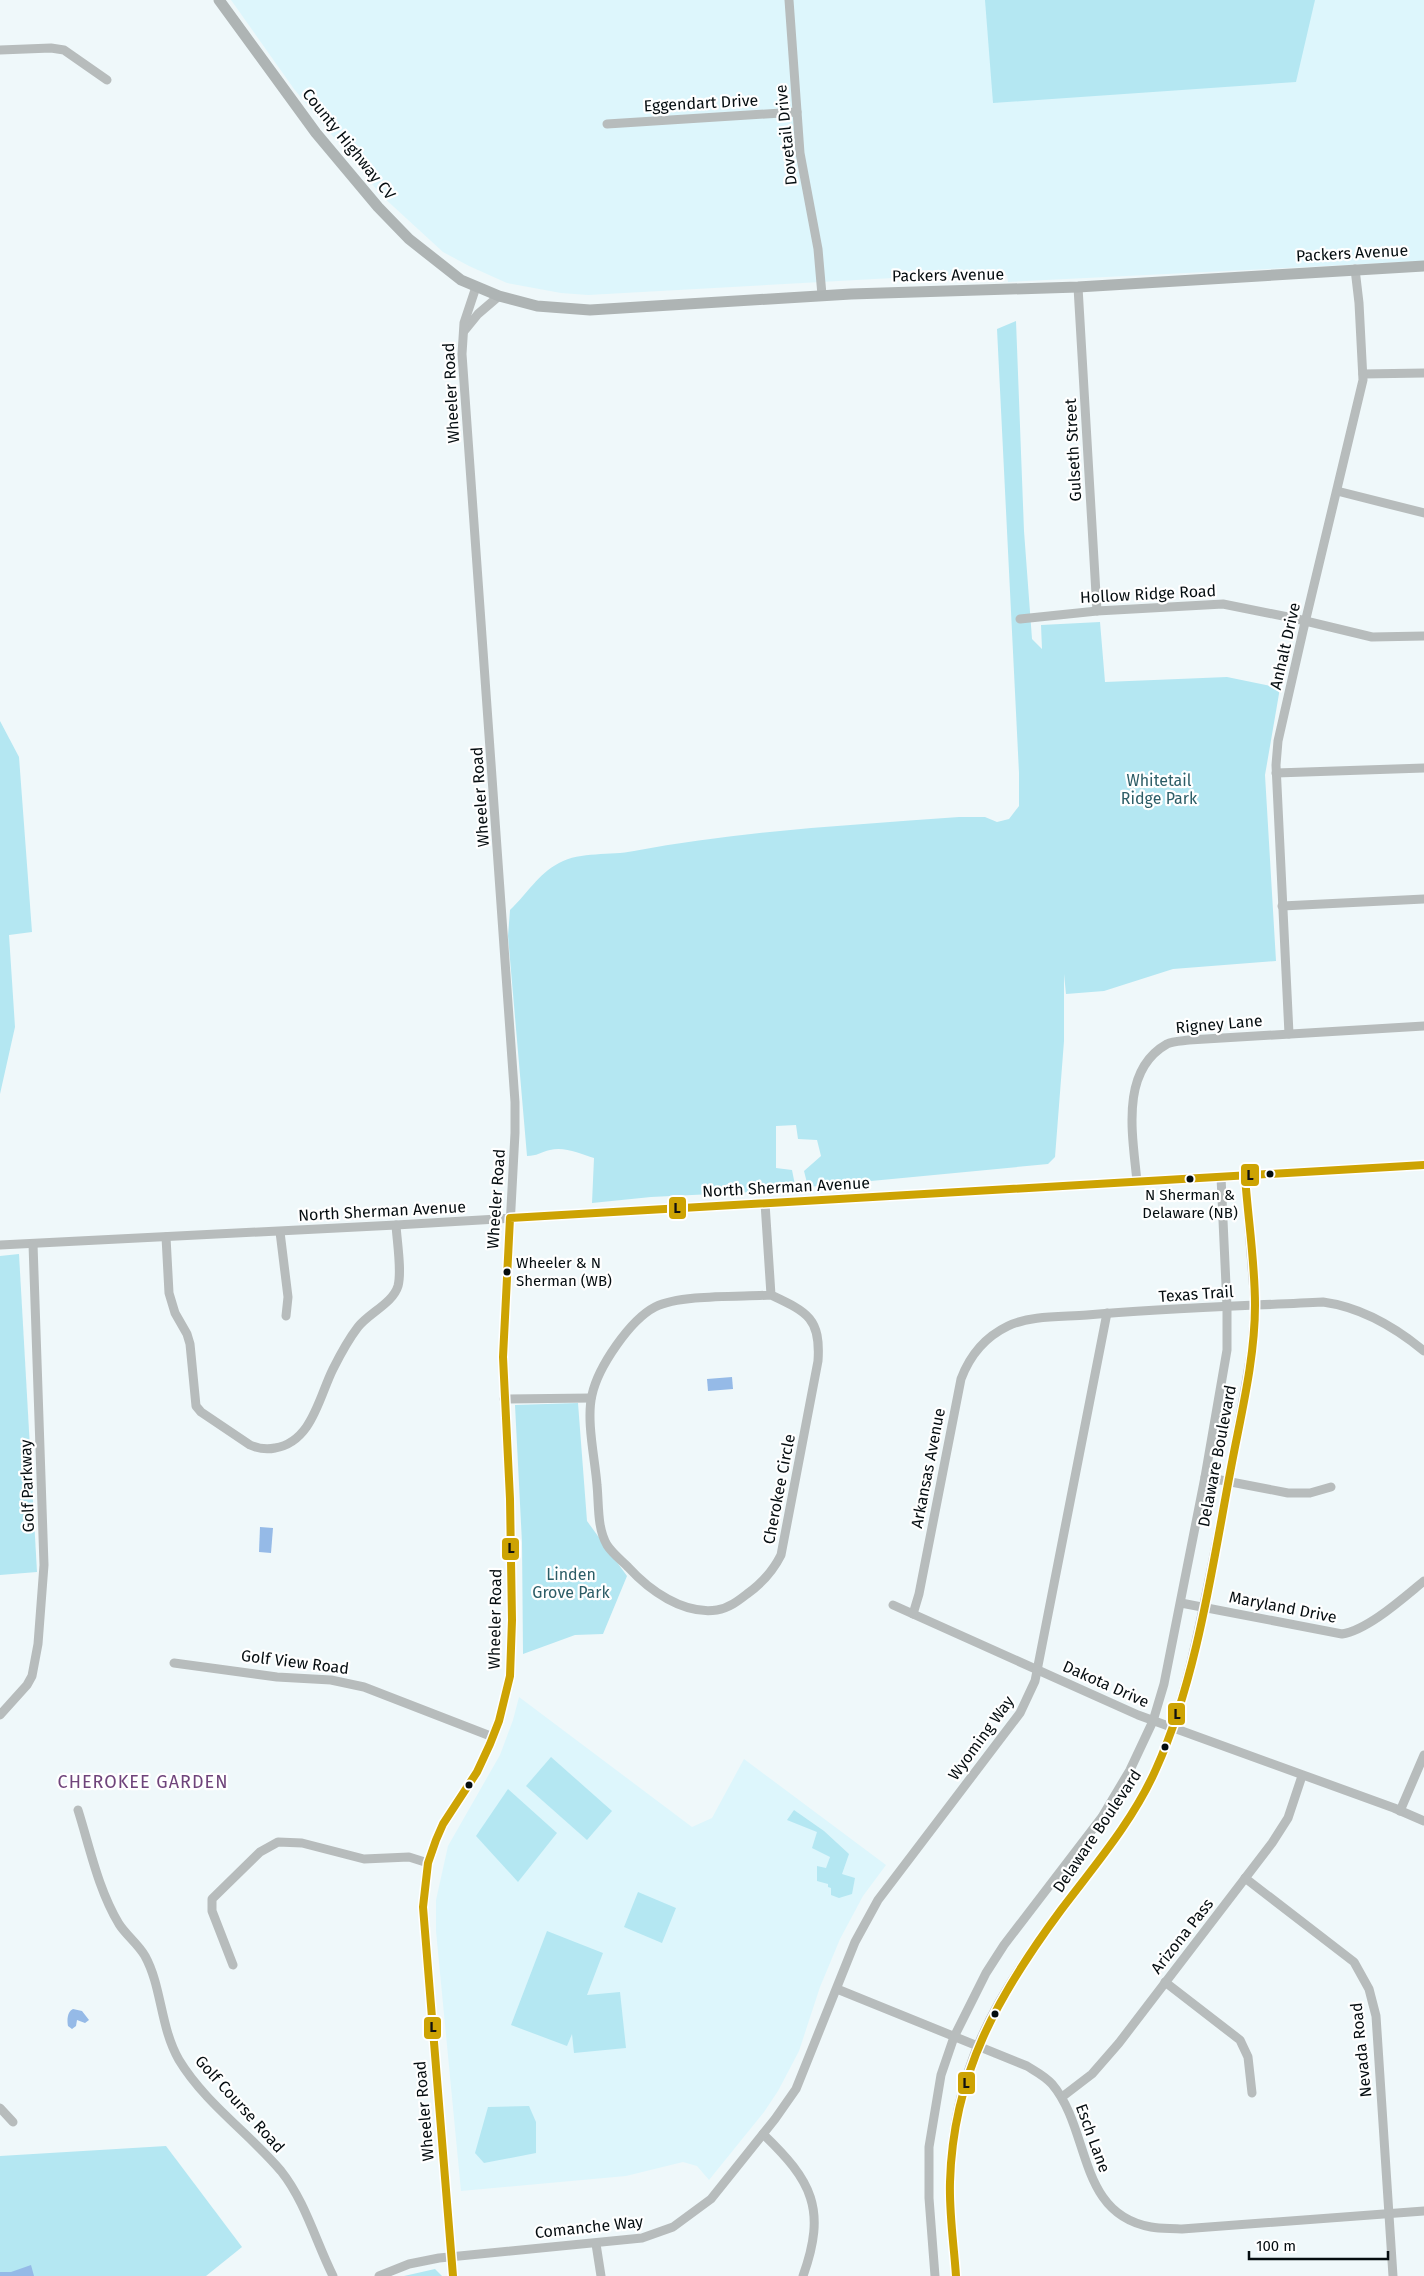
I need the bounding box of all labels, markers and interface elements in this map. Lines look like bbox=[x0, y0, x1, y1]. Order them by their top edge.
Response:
street label: Dovetail Drive bbox=[771, 84, 801, 186]
street label: County Highway CV bbox=[298, 85, 400, 203]
street label: Eggendart Drive bbox=[643, 91, 759, 115]
street label: Packers Avenue bbox=[1295, 241, 1409, 265]
street label: Packers Avenue bbox=[892, 265, 1004, 285]
street label: Wheeler Road bbox=[439, 342, 463, 444]
street label: Gulseth Street bbox=[1061, 398, 1085, 502]
street label: Hollow Ridge Road bbox=[1079, 581, 1217, 607]
street label: Anhalt Drive bbox=[1266, 601, 1304, 691]
street label: Wheeler Road bbox=[467, 746, 493, 848]
park label: Whitetail Ridge Park bbox=[1121, 771, 1198, 808]
street label: Rigney Lane bbox=[1175, 1011, 1263, 1037]
street label: Wheeler Road bbox=[483, 1148, 509, 1250]
line badge: L bbox=[1240, 1163, 1260, 1187]
text: L bbox=[1246, 1167, 1254, 1184]
unlabelled marker bbox=[1265, 1169, 1275, 1179]
street label: North Sherman Avenue bbox=[702, 1173, 870, 1201]
marker: N Sherman & Delaware (NB) bbox=[1185, 1174, 1195, 1184]
place label: N Sherman & Delaware (NB) bbox=[1142, 1186, 1238, 1222]
line badge: L bbox=[668, 1196, 687, 1220]
street label: North Sherman Avenue bbox=[298, 1197, 466, 1225]
text: L bbox=[673, 1200, 681, 1217]
place label: Wheeler & N Sherman (WB) bbox=[516, 1254, 612, 1290]
marker: Wheeler & N Sherman (WB) bbox=[502, 1267, 512, 1277]
street label: Texas Trail bbox=[1158, 1282, 1234, 1306]
street label: Delaware Boulevard bbox=[1194, 1383, 1240, 1529]
street label: Arkansas Avenue bbox=[907, 1406, 949, 1530]
street label: Cherokee Circle bbox=[759, 1432, 799, 1546]
street label: Golf Parkway bbox=[16, 1439, 38, 1533]
line badge: L bbox=[501, 1537, 520, 1561]
text: L bbox=[507, 1540, 515, 1557]
park label: Linden Grove Park bbox=[532, 1565, 610, 1602]
street label: Wheeler Road bbox=[485, 1568, 505, 1670]
street label: Maryland Drive bbox=[1228, 1587, 1338, 1627]
street label: Golf View Road bbox=[240, 1646, 350, 1678]
street label: Dakota Drive bbox=[1060, 1657, 1152, 1711]
street label: Wyoming Way bbox=[944, 1692, 1018, 1784]
line badge: L bbox=[1167, 1702, 1186, 1726]
text: L bbox=[1173, 1706, 1181, 1723]
unlabelled marker bbox=[1160, 1742, 1170, 1752]
street label: Delaware Boulevard bbox=[1049, 1766, 1145, 1896]
district label: CHEROKEE GARDEN bbox=[58, 1771, 228, 1793]
unlabelled marker bbox=[464, 1780, 474, 1790]
street label: Arizona Pass bbox=[1147, 1895, 1217, 1977]
street label: Nevada Road bbox=[1347, 2002, 1375, 2098]
unlabelled marker bbox=[990, 2009, 1000, 2019]
line badge: L bbox=[423, 2016, 442, 2040]
text: L bbox=[429, 2019, 437, 2036]
street label: Golf Course Road bbox=[191, 2051, 289, 2157]
street label: Wheeler Road bbox=[410, 2060, 438, 2162]
line badge: L bbox=[957, 2071, 976, 2095]
text: L bbox=[962, 2075, 970, 2092]
street label: Esch Lane bbox=[1072, 2101, 1114, 2175]
street label: Comanche Way bbox=[534, 2212, 644, 2242]
scale bar bbox=[1249, 2228, 1388, 2260]
text: 100 m bbox=[1256, 2237, 1296, 2255]

